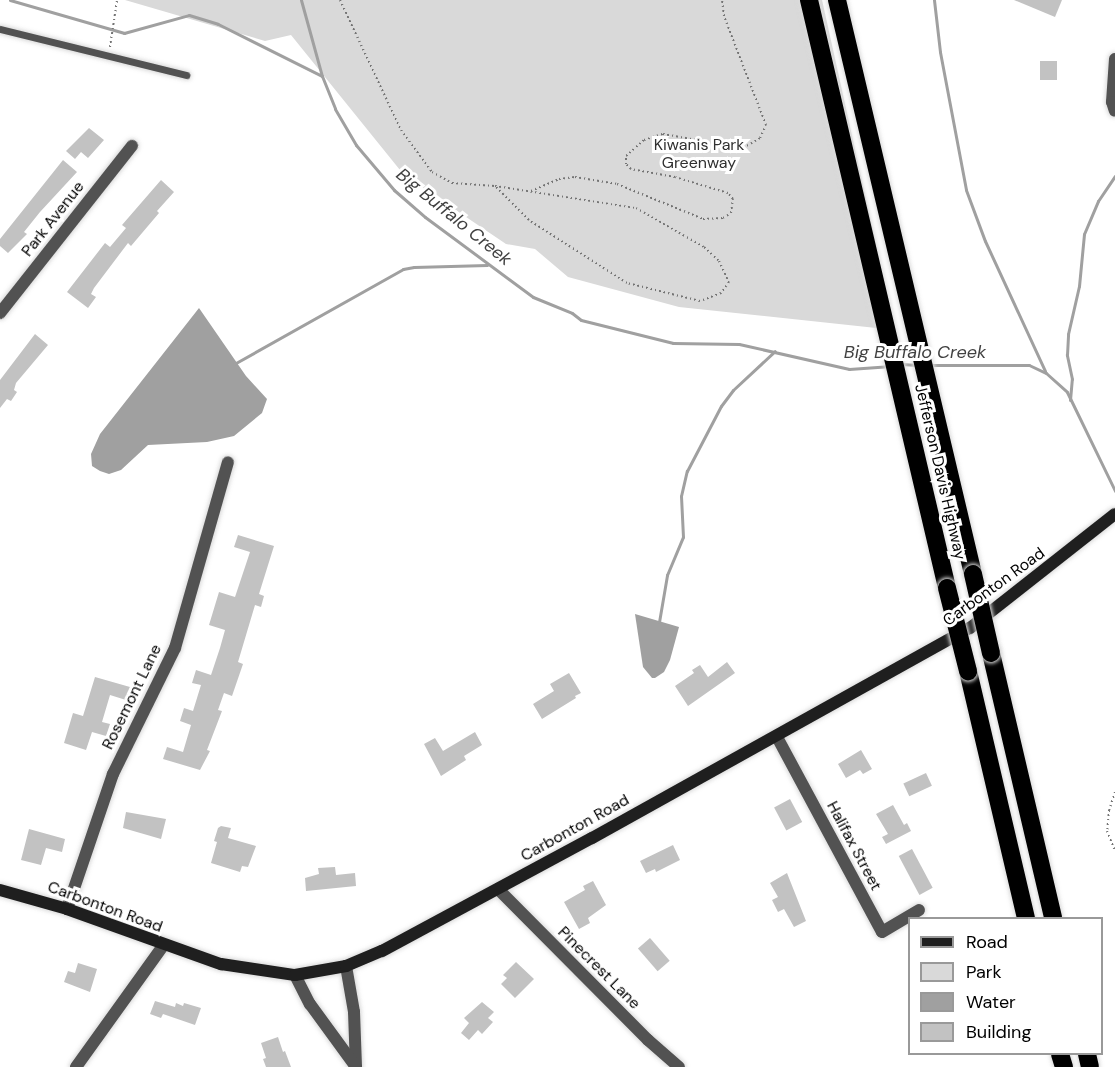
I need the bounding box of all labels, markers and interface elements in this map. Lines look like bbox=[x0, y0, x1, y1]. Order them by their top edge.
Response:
park label: Kiwanis Park Greenway bbox=[654, 135, 744, 173]
water label: Big Buffalo Creek bbox=[392, 164, 516, 270]
street label: Park Avenue bbox=[18, 178, 88, 260]
water label: Big Buffalo Creek bbox=[844, 341, 986, 363]
street label: Jefferson Davis Highway bbox=[910, 382, 970, 562]
street label: Carbonton Road bbox=[939, 544, 1049, 630]
street label: Rosemont Lane bbox=[98, 641, 166, 753]
street label: Carbonton Road bbox=[517, 790, 633, 866]
street label: Halifax Street bbox=[822, 798, 886, 894]
street label: Carbonton Road bbox=[45, 877, 165, 937]
legend bbox=[908, 917, 1103, 1055]
street label: Pinecrest Lane bbox=[554, 923, 644, 1013]
text: Road bbox=[966, 930, 1008, 954]
text: Park bbox=[966, 960, 1002, 984]
text: Water bbox=[966, 990, 1016, 1014]
text: Building bbox=[966, 1020, 1031, 1044]

